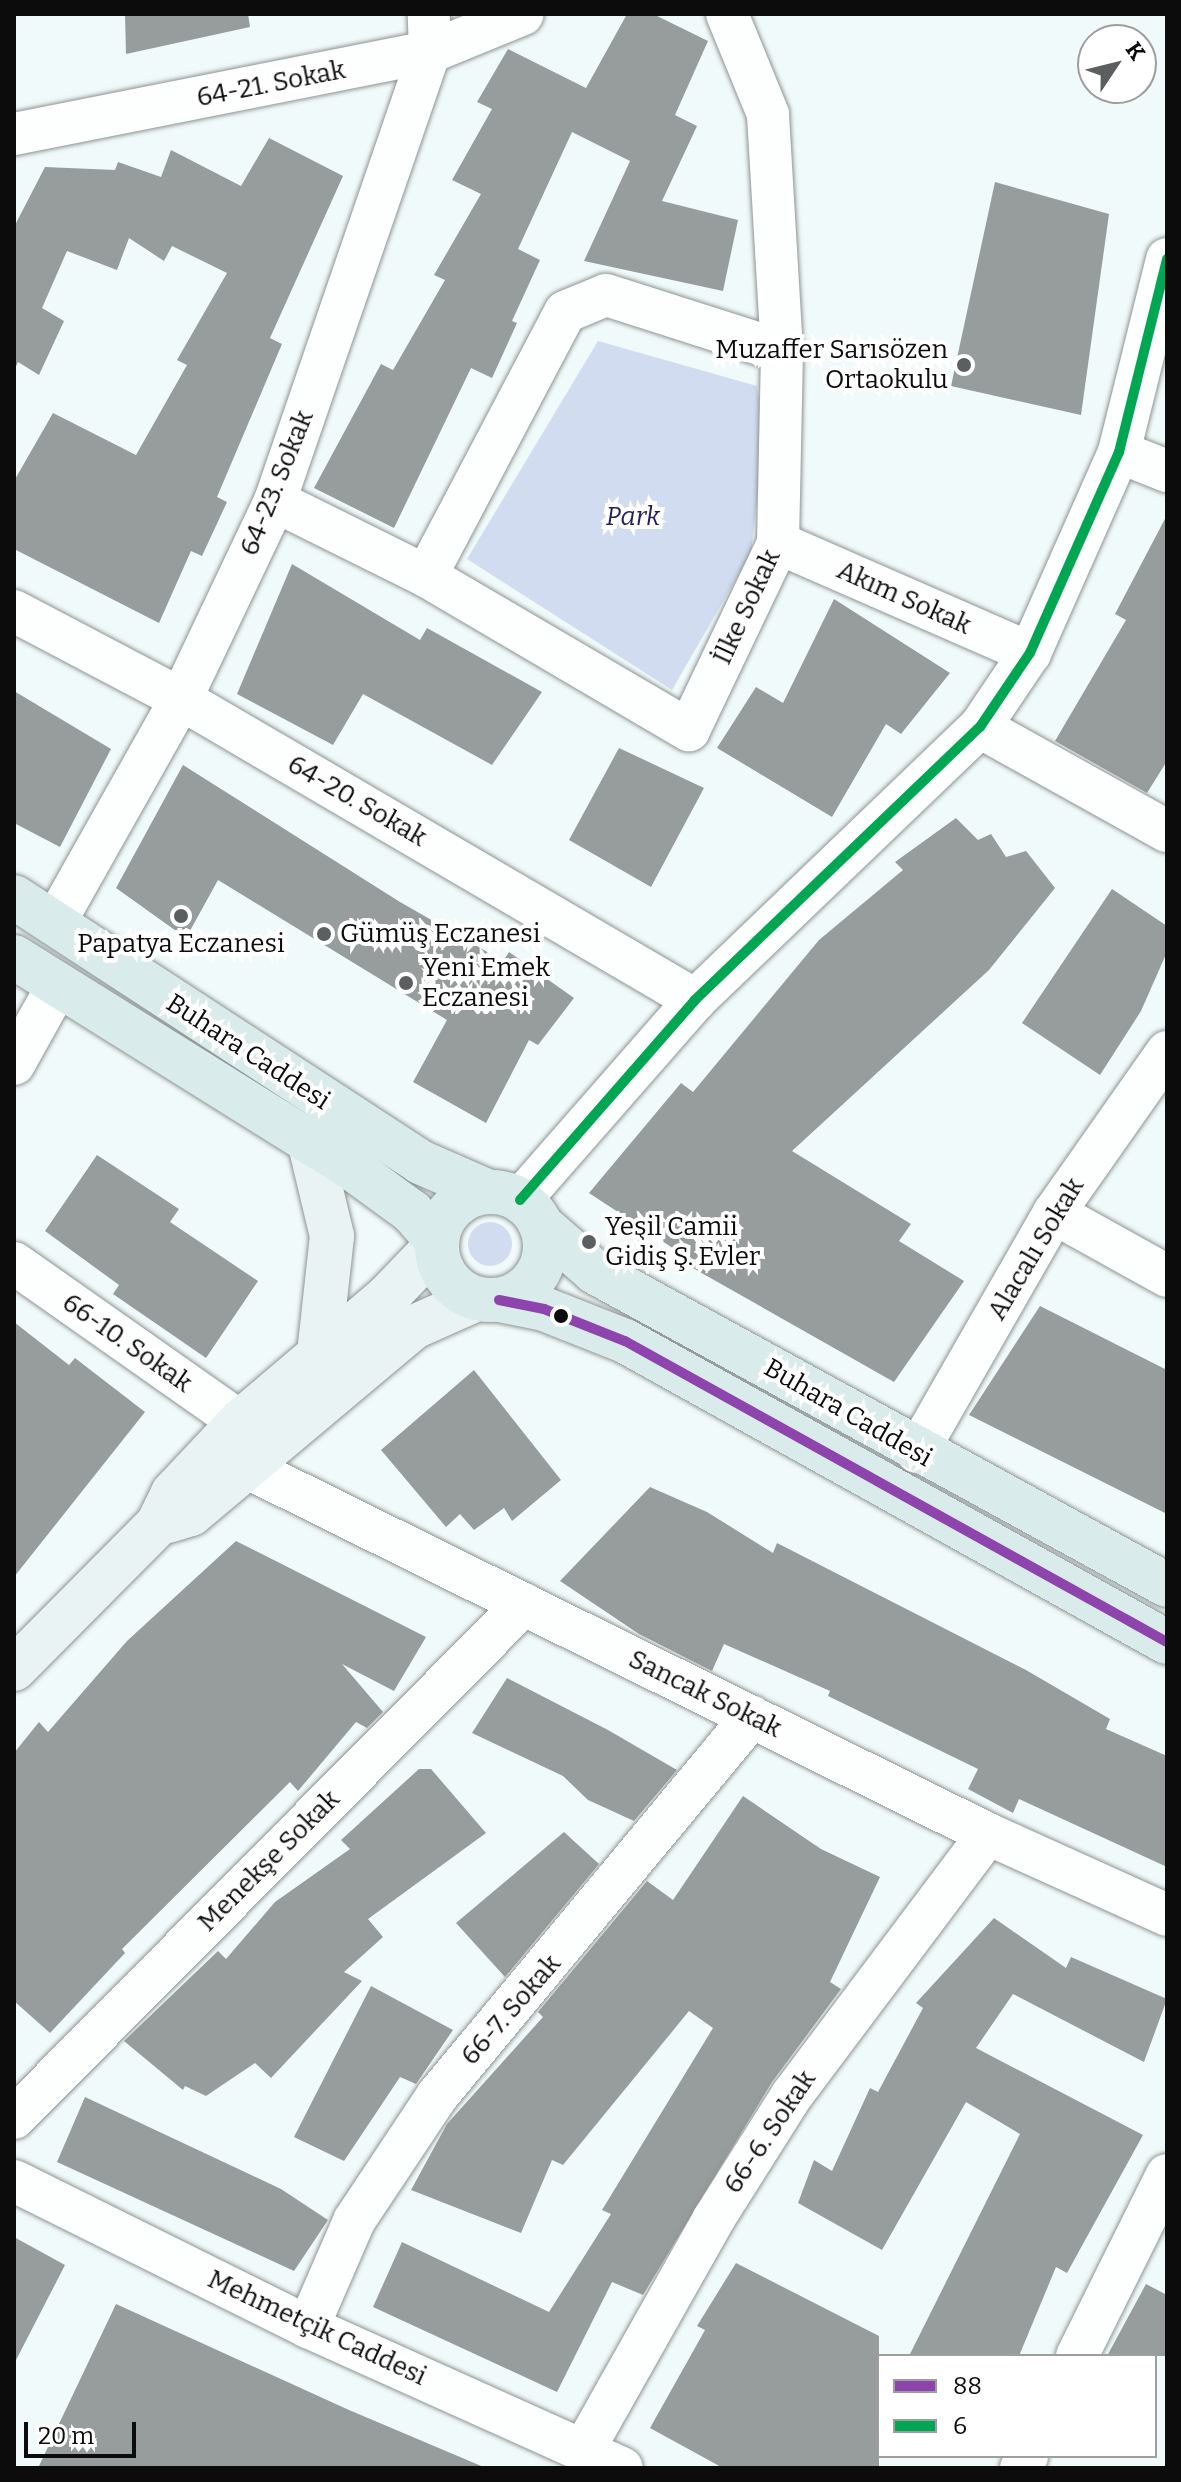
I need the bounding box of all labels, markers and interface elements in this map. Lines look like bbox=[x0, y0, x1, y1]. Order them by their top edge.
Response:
north arrow bbox=[1077, 24, 1157, 104]
text: K bbox=[1120, 37, 1151, 65]
street label: 64-21. Sokak bbox=[194, 54, 348, 114]
place label: Muzaffer Sarısözen Ortaokulu bbox=[715, 334, 948, 396]
marker: Muzaffer Sarısözen Ortaokulu bbox=[955, 356, 973, 374]
street label: 64-23. Sokak bbox=[234, 406, 320, 560]
park label: Park bbox=[606, 501, 660, 533]
street label: İlke Sokak bbox=[707, 545, 787, 669]
street label: Akım Sokak bbox=[832, 555, 976, 641]
street label: 64-20. Sokak bbox=[282, 749, 432, 853]
marker: Papatya Eczanesi bbox=[172, 907, 190, 925]
place label: Gümüş Eczanesi bbox=[340, 918, 540, 950]
marker: Gümüş Eczanesi bbox=[315, 925, 333, 943]
place label: Papatya Eczanesi bbox=[77, 928, 285, 960]
place label: Yeni Emek Eczanesi bbox=[422, 952, 550, 1014]
marker: Yeni Emek Eczanesi bbox=[397, 974, 415, 992]
street label: Buhara Caddesi bbox=[160, 988, 336, 1116]
street label: Alacalı Sokak bbox=[981, 1172, 1091, 1326]
place label: Yeşil Camii Gidiş Ş. Evler bbox=[605, 1211, 760, 1272]
marker: Yeşil Camii Gidiş Ş. Evler bbox=[580, 1233, 598, 1251]
street label: 66-10. Sokak bbox=[56, 1287, 198, 1399]
unlabelled marker bbox=[553, 1308, 569, 1324]
street label: Buhara Caddesi bbox=[759, 1352, 937, 1474]
street label: Sancak Sokak bbox=[624, 1644, 786, 1744]
street label: Menekşe Sokak bbox=[192, 1784, 346, 1938]
street label: 66-7. Sokak bbox=[455, 1949, 567, 2071]
street label: 66-6. Sokak bbox=[717, 2065, 823, 2199]
street label: Mehmetçik Caddesi bbox=[203, 2264, 431, 2392]
legend bbox=[877, 2354, 1157, 2458]
text: 88 bbox=[953, 2372, 982, 2400]
scale bar bbox=[28, 2406, 140, 2456]
text: 6 bbox=[953, 2412, 967, 2440]
text: 20 m bbox=[38, 2422, 94, 2450]

